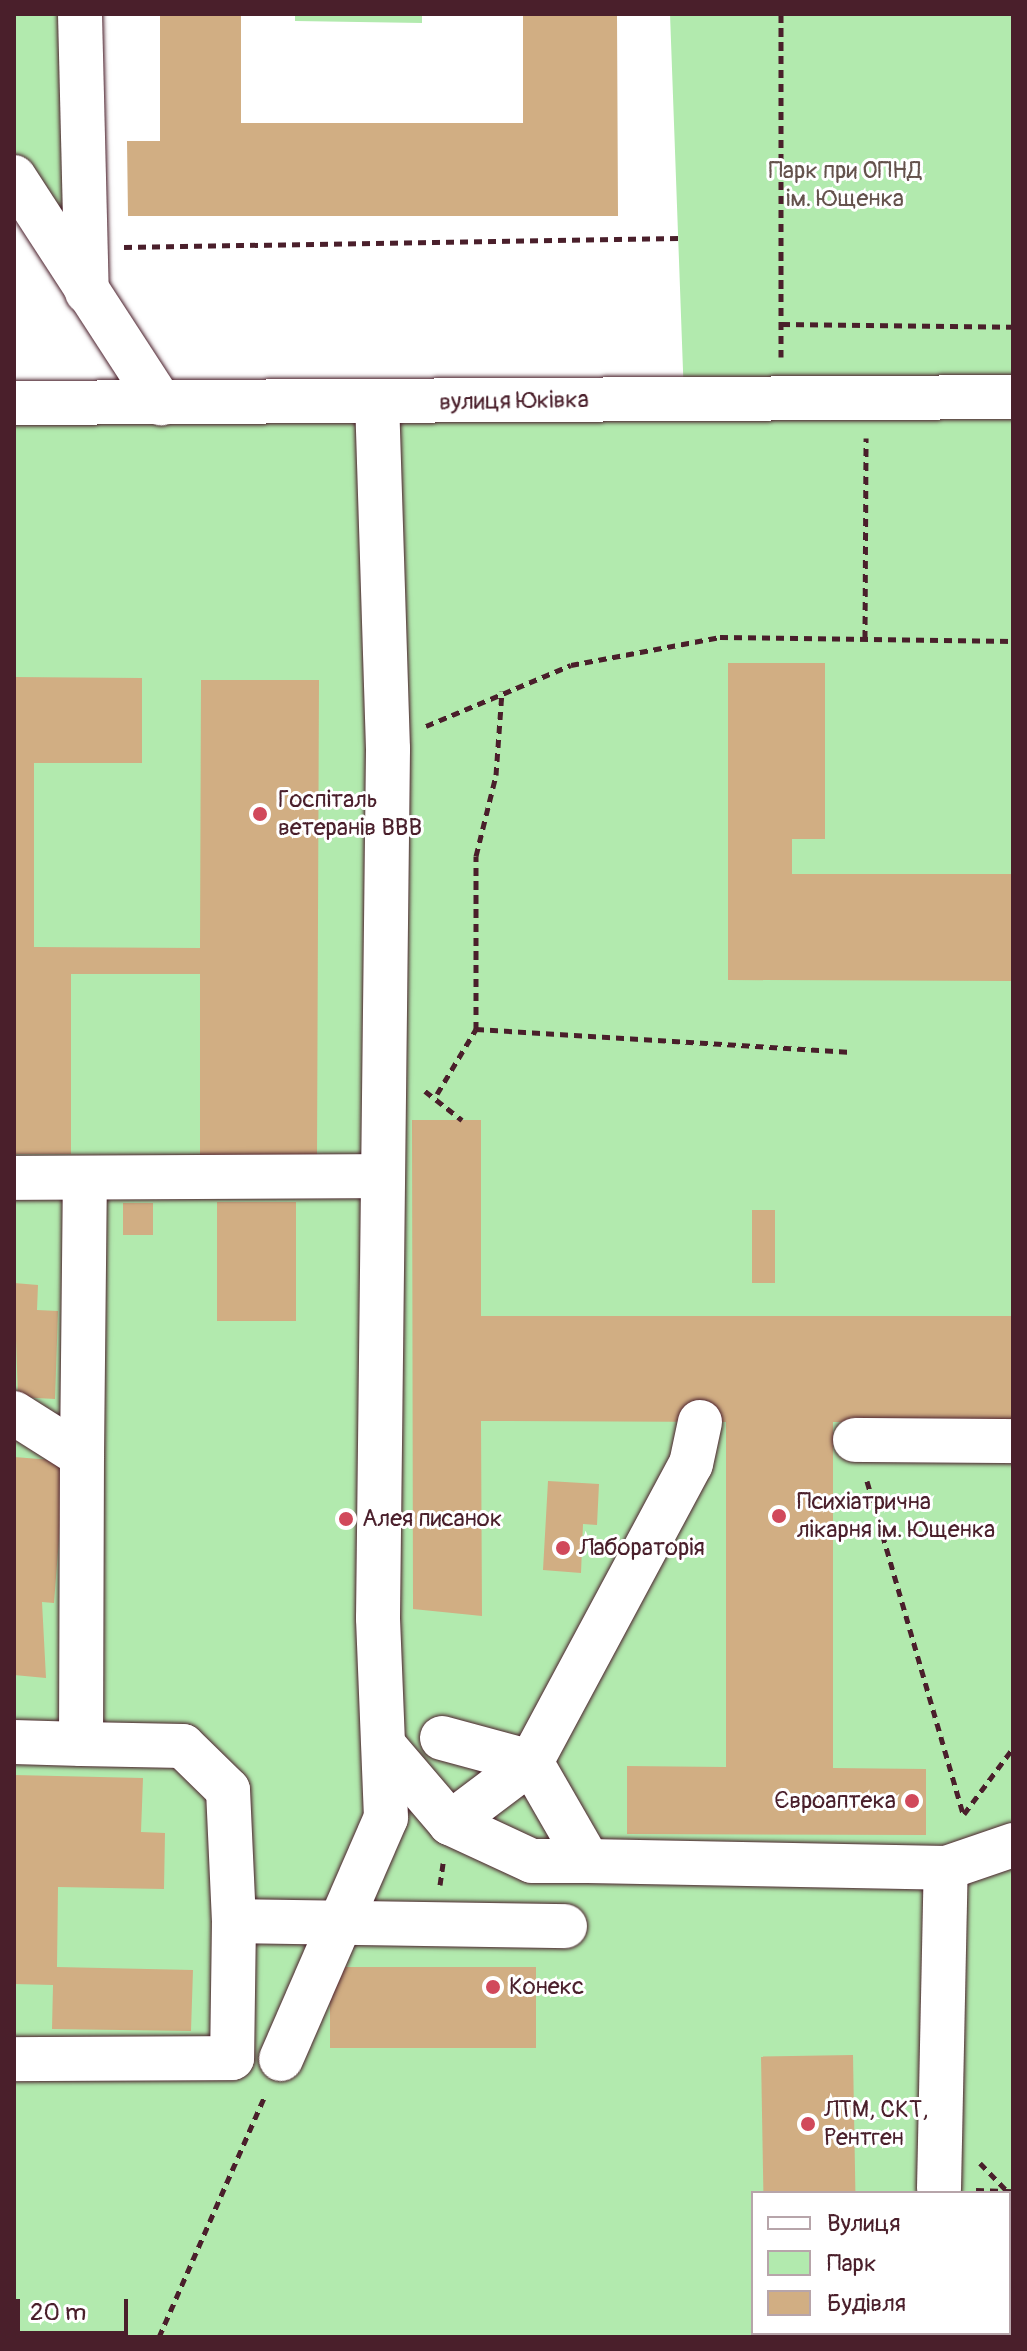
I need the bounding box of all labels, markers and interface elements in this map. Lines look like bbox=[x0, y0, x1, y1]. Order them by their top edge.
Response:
park label: Парк при ОПНД ім. Ющенка bbox=[768, 157, 922, 213]
street label: вулиця Юківка bbox=[439, 385, 589, 417]
place label: Госпіталь ветеранів ВВВ bbox=[278, 786, 422, 842]
marker: Госпіталь ветеранів ВВВ bbox=[249, 803, 271, 825]
place label: Психіатрична лікарня ім. Ющенка bbox=[797, 1488, 995, 1544]
place label: Алея писанок bbox=[362, 1505, 502, 1533]
marker: Психіатрична лікарня ім. Ющенка bbox=[768, 1505, 790, 1527]
marker: Алея писанок bbox=[337, 1510, 355, 1528]
place label: Лабораторія bbox=[579, 1534, 705, 1562]
marker: Лабораторія bbox=[554, 1539, 572, 1557]
place label: Євроаптека bbox=[775, 1787, 896, 1815]
marker: Євроаптека bbox=[903, 1792, 921, 1810]
place label: Конекс bbox=[509, 1973, 584, 2001]
marker: Конекс bbox=[484, 1978, 502, 1996]
place label: ЛТМ, СКТ, Рентген bbox=[824, 2096, 928, 2152]
marker: ЛТМ, СКТ, Рентген bbox=[799, 2115, 817, 2133]
legend bbox=[751, 2191, 1011, 2335]
text: Вулиця bbox=[827, 2209, 900, 2238]
text: Парк bbox=[827, 2249, 876, 2278]
scale bar bbox=[20, 2283, 132, 2333]
text: Будівля bbox=[827, 2289, 906, 2318]
text: 20 m bbox=[30, 2298, 86, 2327]

